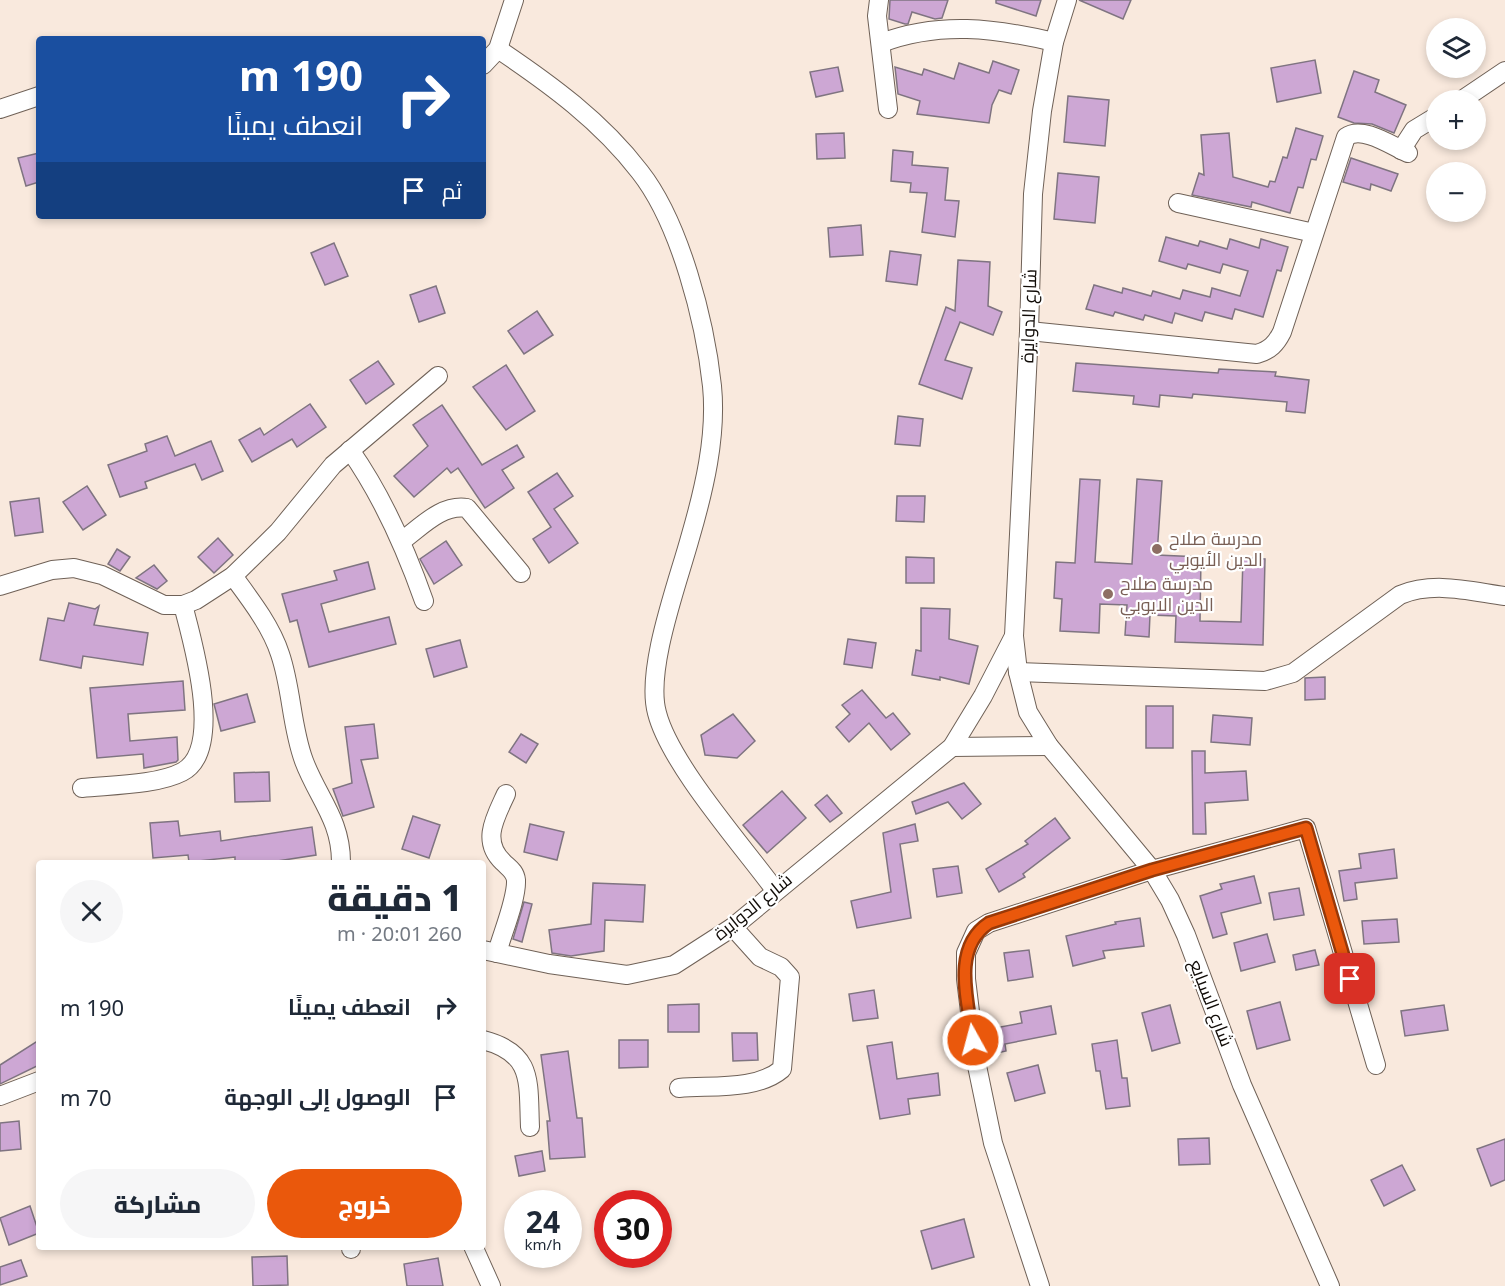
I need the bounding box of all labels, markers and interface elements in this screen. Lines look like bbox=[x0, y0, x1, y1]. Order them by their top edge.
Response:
map controls bbox=[1426, 18, 1486, 222]
button: layers bbox=[1426, 18, 1486, 78]
text: 190 m bbox=[239, 46, 363, 103]
icon: right bbox=[384, 60, 462, 138]
button: + bbox=[1426, 90, 1486, 150]
text: انعطف يمينًا bbox=[226, 106, 363, 143]
button: − bbox=[1426, 162, 1486, 222]
icon: arrive bbox=[397, 174, 430, 207]
text: ثم bbox=[442, 175, 462, 205]
street label: شارع الدوايرة bbox=[1014, 268, 1043, 364]
place label: مدرسة صلاح الدين الأيوبي bbox=[1169, 526, 1263, 574]
marker: مدرسة صلاح الدين الأيوبي bbox=[1150, 542, 1164, 556]
place label: مدرسة صلاح الدين الايوبي bbox=[1120, 571, 1214, 619]
marker: مدرسة صلاح الدين الايوبي bbox=[1101, 587, 1115, 601]
street label: شارع الدوايرة bbox=[708, 867, 797, 946]
text: 1 دقيقة bbox=[327, 873, 462, 922]
button: close bbox=[60, 880, 123, 943]
text: 260 m · 20:01 bbox=[337, 920, 462, 947]
pin bbox=[1324, 953, 1375, 1004]
street label: شارع السبايع bbox=[1183, 956, 1240, 1050]
icon: arrive bbox=[1333, 962, 1366, 995]
text: انعطف يمينًا bbox=[288, 991, 411, 1021]
icon: right bbox=[429, 991, 462, 1024]
text: 190 m bbox=[60, 992, 124, 1022]
position arrow bbox=[941, 1008, 1005, 1072]
text: الوصول إلى الوجهة bbox=[224, 1081, 411, 1111]
icon: arrive bbox=[429, 1081, 462, 1114]
text: 70 m bbox=[60, 1082, 111, 1112]
button: مشاركة bbox=[60, 1169, 255, 1238]
button: خروج bbox=[267, 1169, 462, 1238]
speed limit sign: 30 bbox=[594, 1190, 672, 1268]
text: 24 bbox=[526, 1201, 560, 1242]
text: km/h bbox=[525, 1234, 561, 1254]

